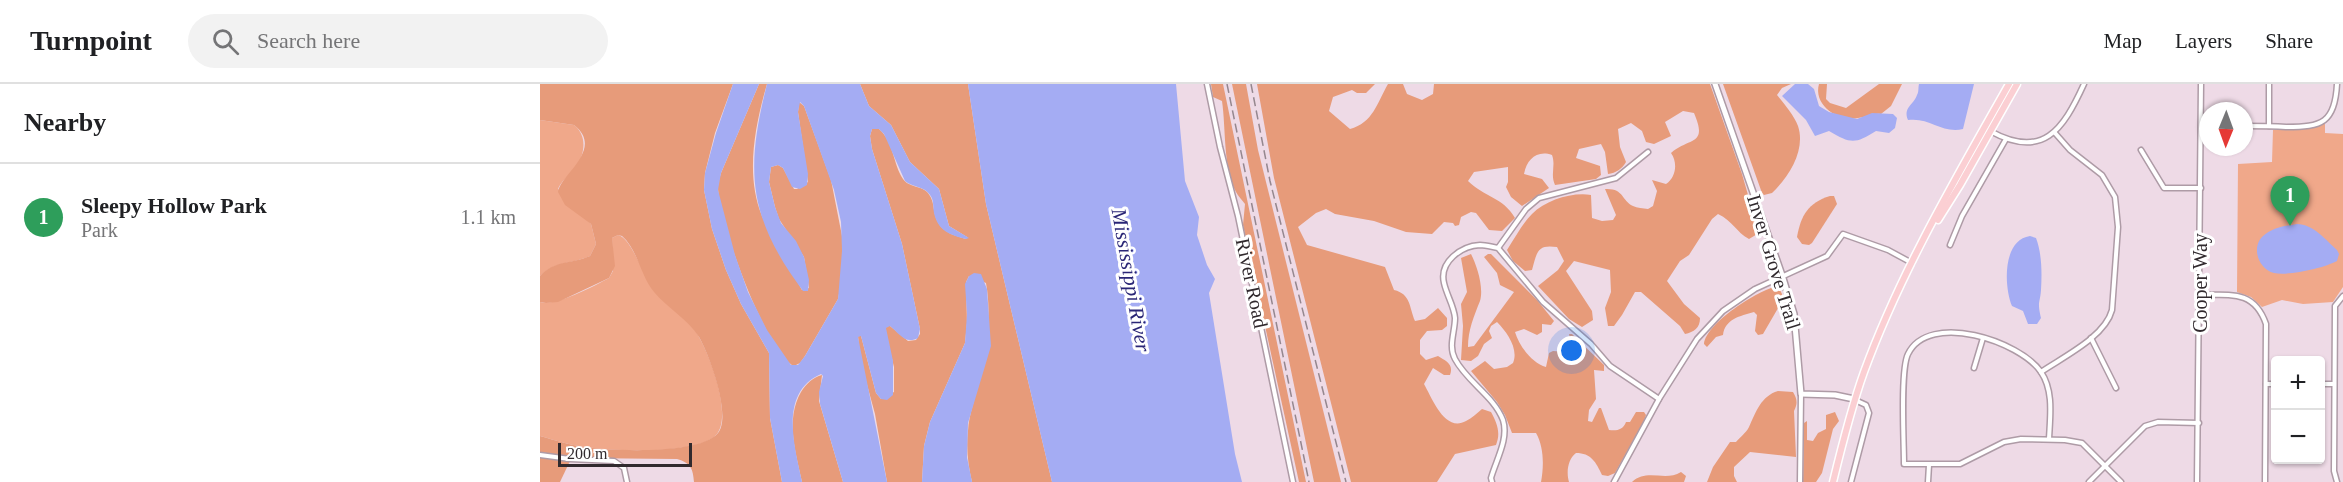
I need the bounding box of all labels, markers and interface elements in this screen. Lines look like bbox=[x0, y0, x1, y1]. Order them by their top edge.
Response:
search box bbox=[188, 14, 608, 68]
text: Turnpoint bbox=[30, 25, 152, 56]
icon: search bbox=[209, 25, 242, 58]
text: Search here bbox=[257, 28, 360, 53]
text: Map bbox=[2104, 29, 2142, 53]
text: Layers bbox=[2175, 29, 2232, 53]
text: Share bbox=[2265, 29, 2313, 53]
north arrow bbox=[2199, 102, 2253, 156]
text: Nearby bbox=[24, 108, 106, 137]
pin: 1 bbox=[2270, 176, 2310, 226]
street label: Inver Grove Trail bbox=[1743, 192, 1805, 333]
text: Sleepy Hollow Park bbox=[81, 193, 267, 218]
water label: Mississippi River bbox=[1106, 205, 1156, 354]
text: 1 bbox=[39, 206, 49, 228]
text: 1.1 km bbox=[460, 206, 516, 228]
text: Park bbox=[81, 219, 118, 241]
street label: Cooper Way bbox=[2189, 233, 2212, 333]
street label: River Road bbox=[1232, 236, 1272, 330]
your location bbox=[1557, 336, 1586, 365]
map controls bbox=[2271, 356, 2325, 464]
button: + bbox=[2271, 356, 2325, 410]
button: − bbox=[2271, 410, 2325, 464]
scale bar bbox=[558, 440, 692, 468]
text: 200 m bbox=[567, 445, 607, 462]

